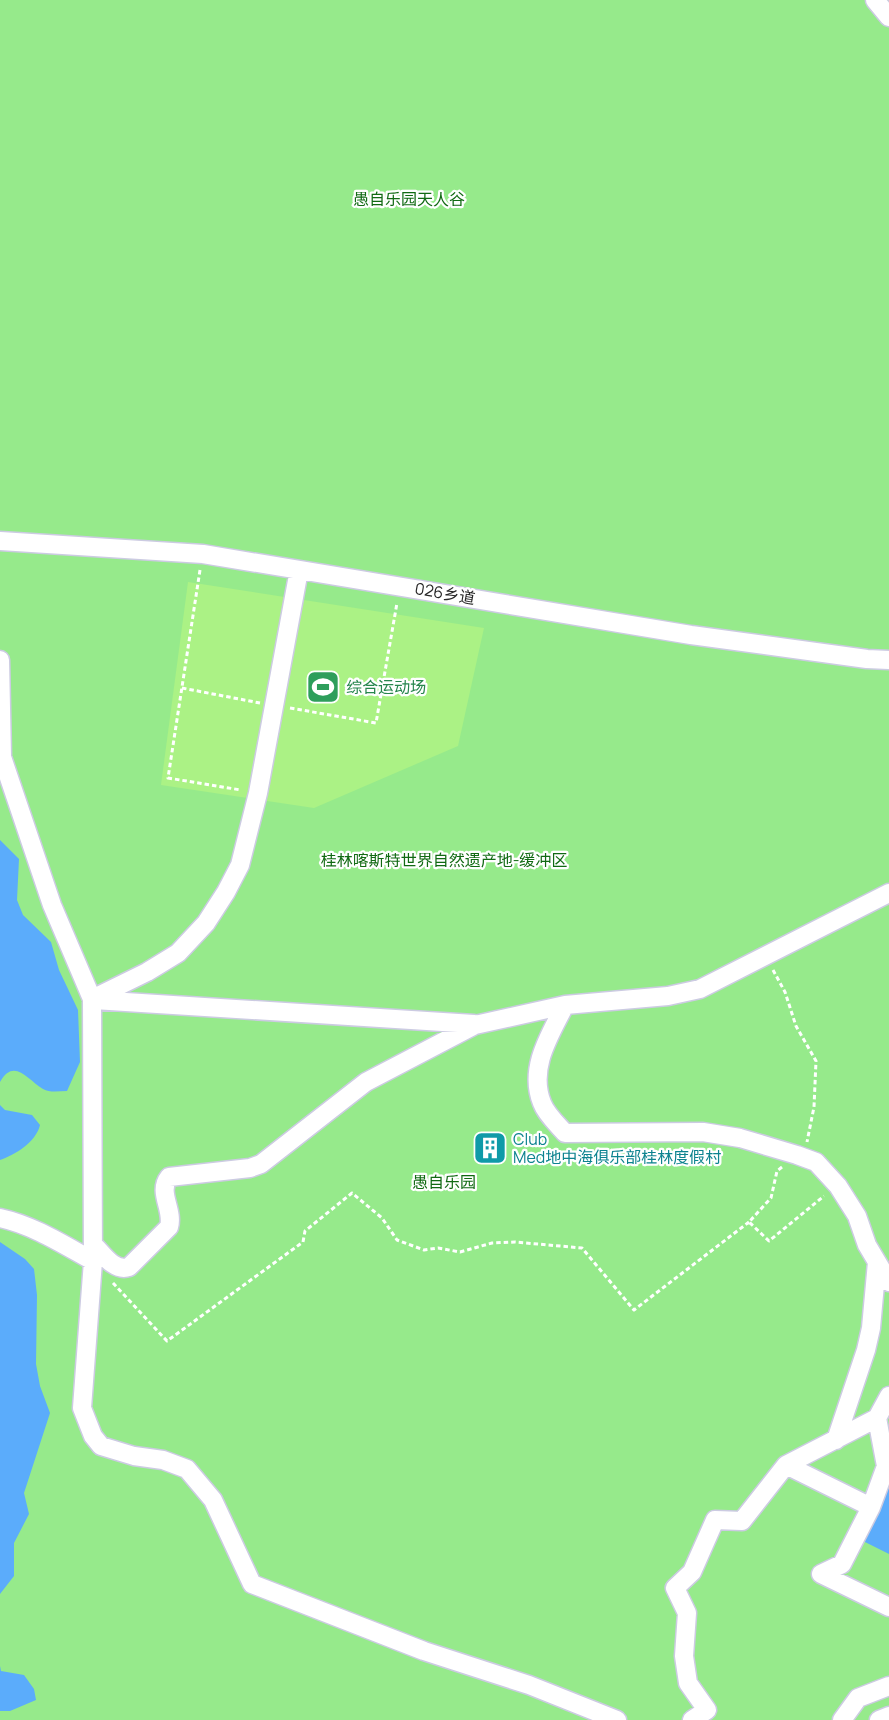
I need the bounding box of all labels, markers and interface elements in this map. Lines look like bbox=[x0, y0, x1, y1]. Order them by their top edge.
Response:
park label: 愚自乐园天人谷 bbox=[353, 188, 465, 210]
street label: 026乡道 bbox=[413, 577, 477, 609]
sports icon: 综合运动场 bbox=[305, 669, 341, 705]
place label: 综合运动场 bbox=[346, 676, 426, 698]
park label: 桂林喀斯特世界自然遗产地-缓冲区 bbox=[321, 849, 567, 871]
place label: Club Med地中海俱乐部桂林度假村 bbox=[513, 1128, 721, 1168]
building icon: Club Med地中海俱乐部桂林度假村 bbox=[472, 1130, 508, 1166]
park label: 愚自乐园 bbox=[412, 1171, 476, 1193]

